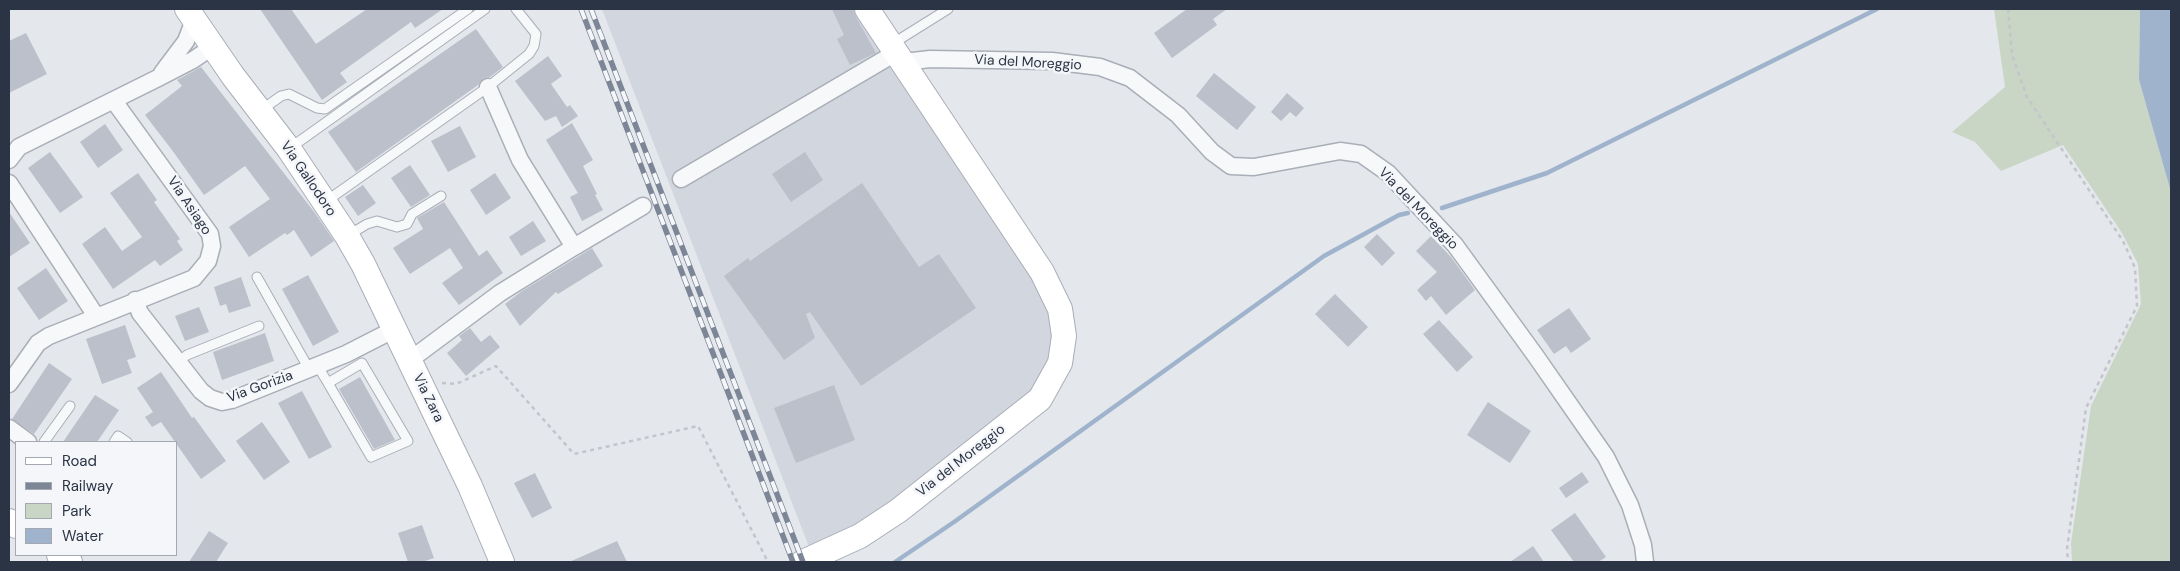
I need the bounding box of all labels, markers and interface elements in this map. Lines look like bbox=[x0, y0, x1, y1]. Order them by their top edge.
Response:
street label: Via del Moreggio bbox=[974, 52, 1082, 74]
street label: Via Gallodoro bbox=[277, 138, 339, 220]
street label: Via del Moreggio bbox=[1375, 164, 1461, 254]
street label: Via Asiago bbox=[163, 173, 215, 239]
street label: Via Gorizia bbox=[225, 367, 295, 407]
street label: Via Zara bbox=[409, 371, 447, 425]
street label: Via del Moreggio bbox=[913, 421, 1009, 501]
legend bbox=[15, 441, 178, 556]
text: Road bbox=[62, 451, 97, 471]
text: Railway bbox=[62, 476, 113, 496]
text: Park bbox=[62, 501, 92, 521]
text: Water bbox=[62, 526, 103, 546]

